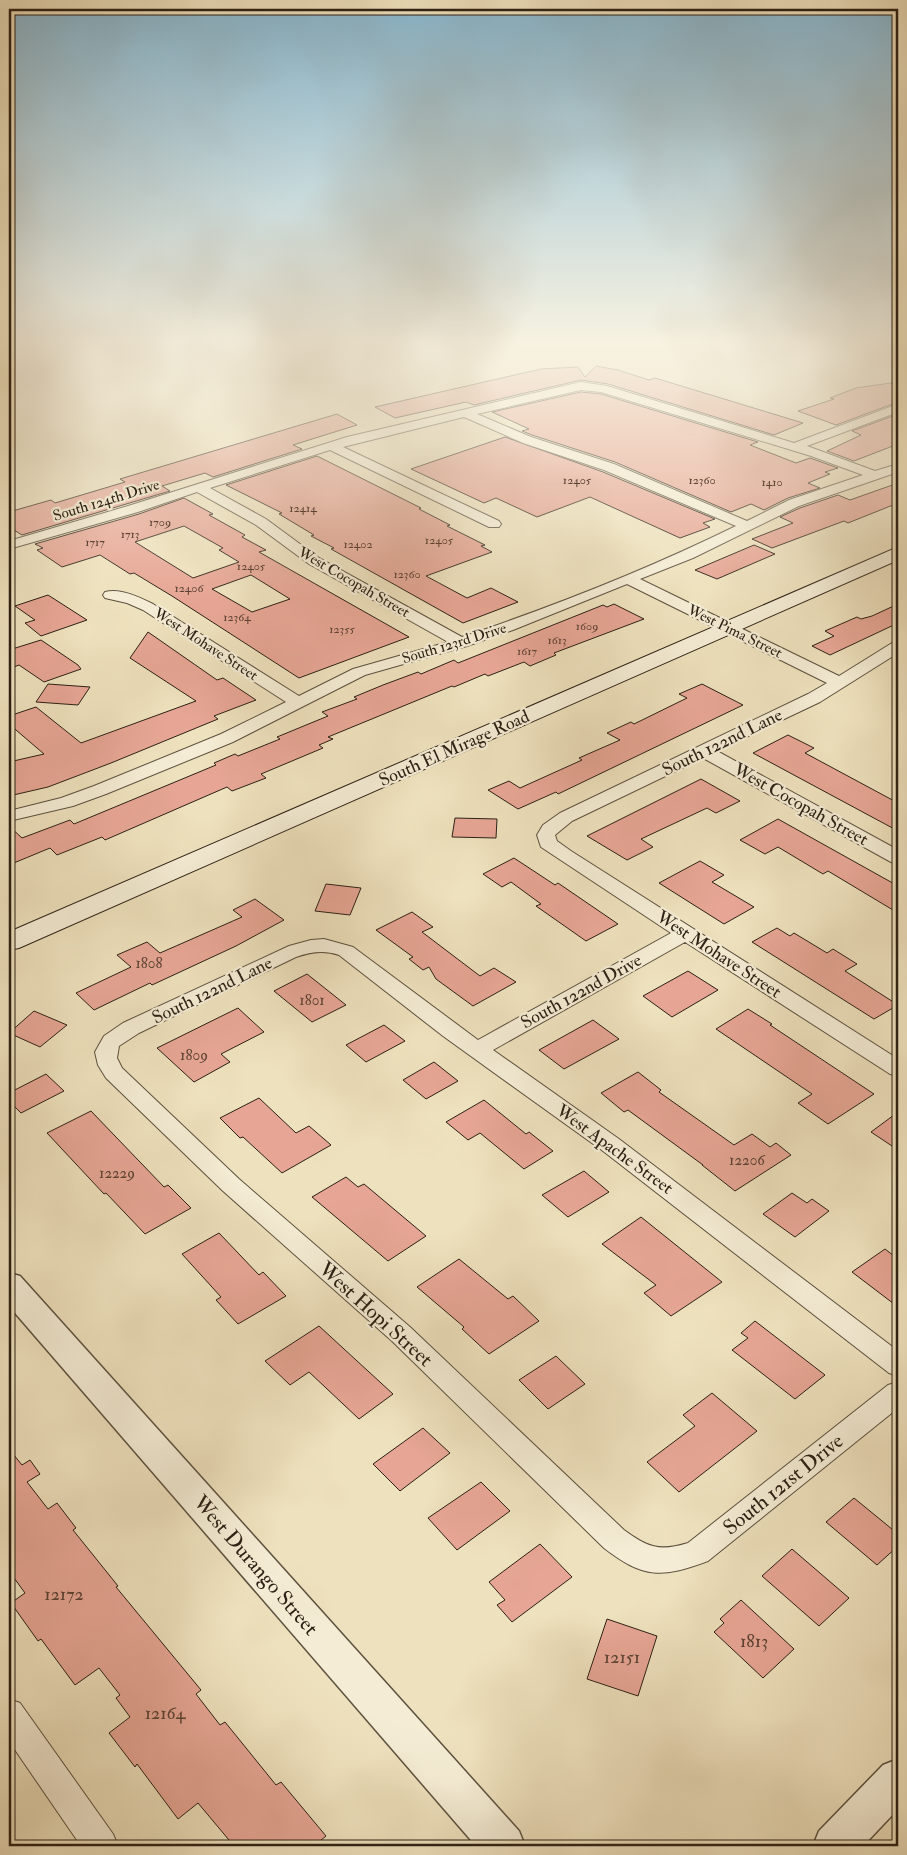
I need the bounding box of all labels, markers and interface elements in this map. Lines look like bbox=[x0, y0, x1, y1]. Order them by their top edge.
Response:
house number: 12405 bbox=[563, 473, 592, 488]
house number: 12360 bbox=[688, 473, 716, 488]
street label: South 124th Drive bbox=[51, 475, 162, 526]
house number: 1410 bbox=[761, 475, 783, 490]
house number: 12414 bbox=[289, 501, 317, 516]
house number: 1709 bbox=[149, 515, 171, 530]
house number: 1713 bbox=[121, 527, 139, 542]
house number: 12405 bbox=[425, 533, 454, 548]
house number: 1717 bbox=[85, 535, 105, 550]
house number: 12402 bbox=[343, 537, 373, 552]
street label: West Cocopah Street bbox=[293, 542, 413, 623]
house number: 12405 bbox=[237, 559, 266, 574]
house number: 12360 bbox=[393, 567, 421, 582]
house number: 12406 bbox=[174, 581, 204, 596]
street label: West Pima Street bbox=[683, 600, 785, 663]
street label: West Mohave Street bbox=[149, 603, 262, 685]
house number: 12364 bbox=[223, 610, 251, 625]
street label: South 123rd Drive bbox=[400, 619, 509, 668]
house number: 1609 bbox=[576, 619, 598, 634]
house number: 12355 bbox=[329, 622, 355, 637]
house number: 1613 bbox=[547, 633, 567, 648]
house number: 1617 bbox=[517, 644, 537, 659]
street label: South 122nd Lane bbox=[658, 703, 786, 781]
street label: South El Mirage Road bbox=[375, 705, 533, 792]
street label: West Cocopah Street bbox=[728, 757, 872, 851]
street label: West Mohave Street bbox=[651, 905, 786, 1004]
street label: South 122nd Drive bbox=[517, 948, 646, 1034]
street label: South 122nd Lane bbox=[148, 951, 276, 1029]
house number: 1808 bbox=[135, 954, 163, 973]
house number: 1801 bbox=[299, 991, 325, 1010]
house number: 1809 bbox=[180, 1046, 208, 1065]
street label: West Apache Street bbox=[551, 1099, 678, 1200]
house number: 12206 bbox=[729, 1151, 766, 1170]
house number: 12229 bbox=[99, 1164, 135, 1183]
street label: West Hopi Street bbox=[312, 1255, 439, 1373]
street label: South 121st Drive bbox=[718, 1428, 849, 1541]
street label: West Durango Street bbox=[187, 1489, 324, 1641]
house number: 12172 bbox=[44, 1583, 84, 1606]
house number: 1813 bbox=[740, 1630, 768, 1653]
house number: 12151 bbox=[604, 1646, 640, 1669]
house number: 12164 bbox=[145, 1702, 187, 1725]

